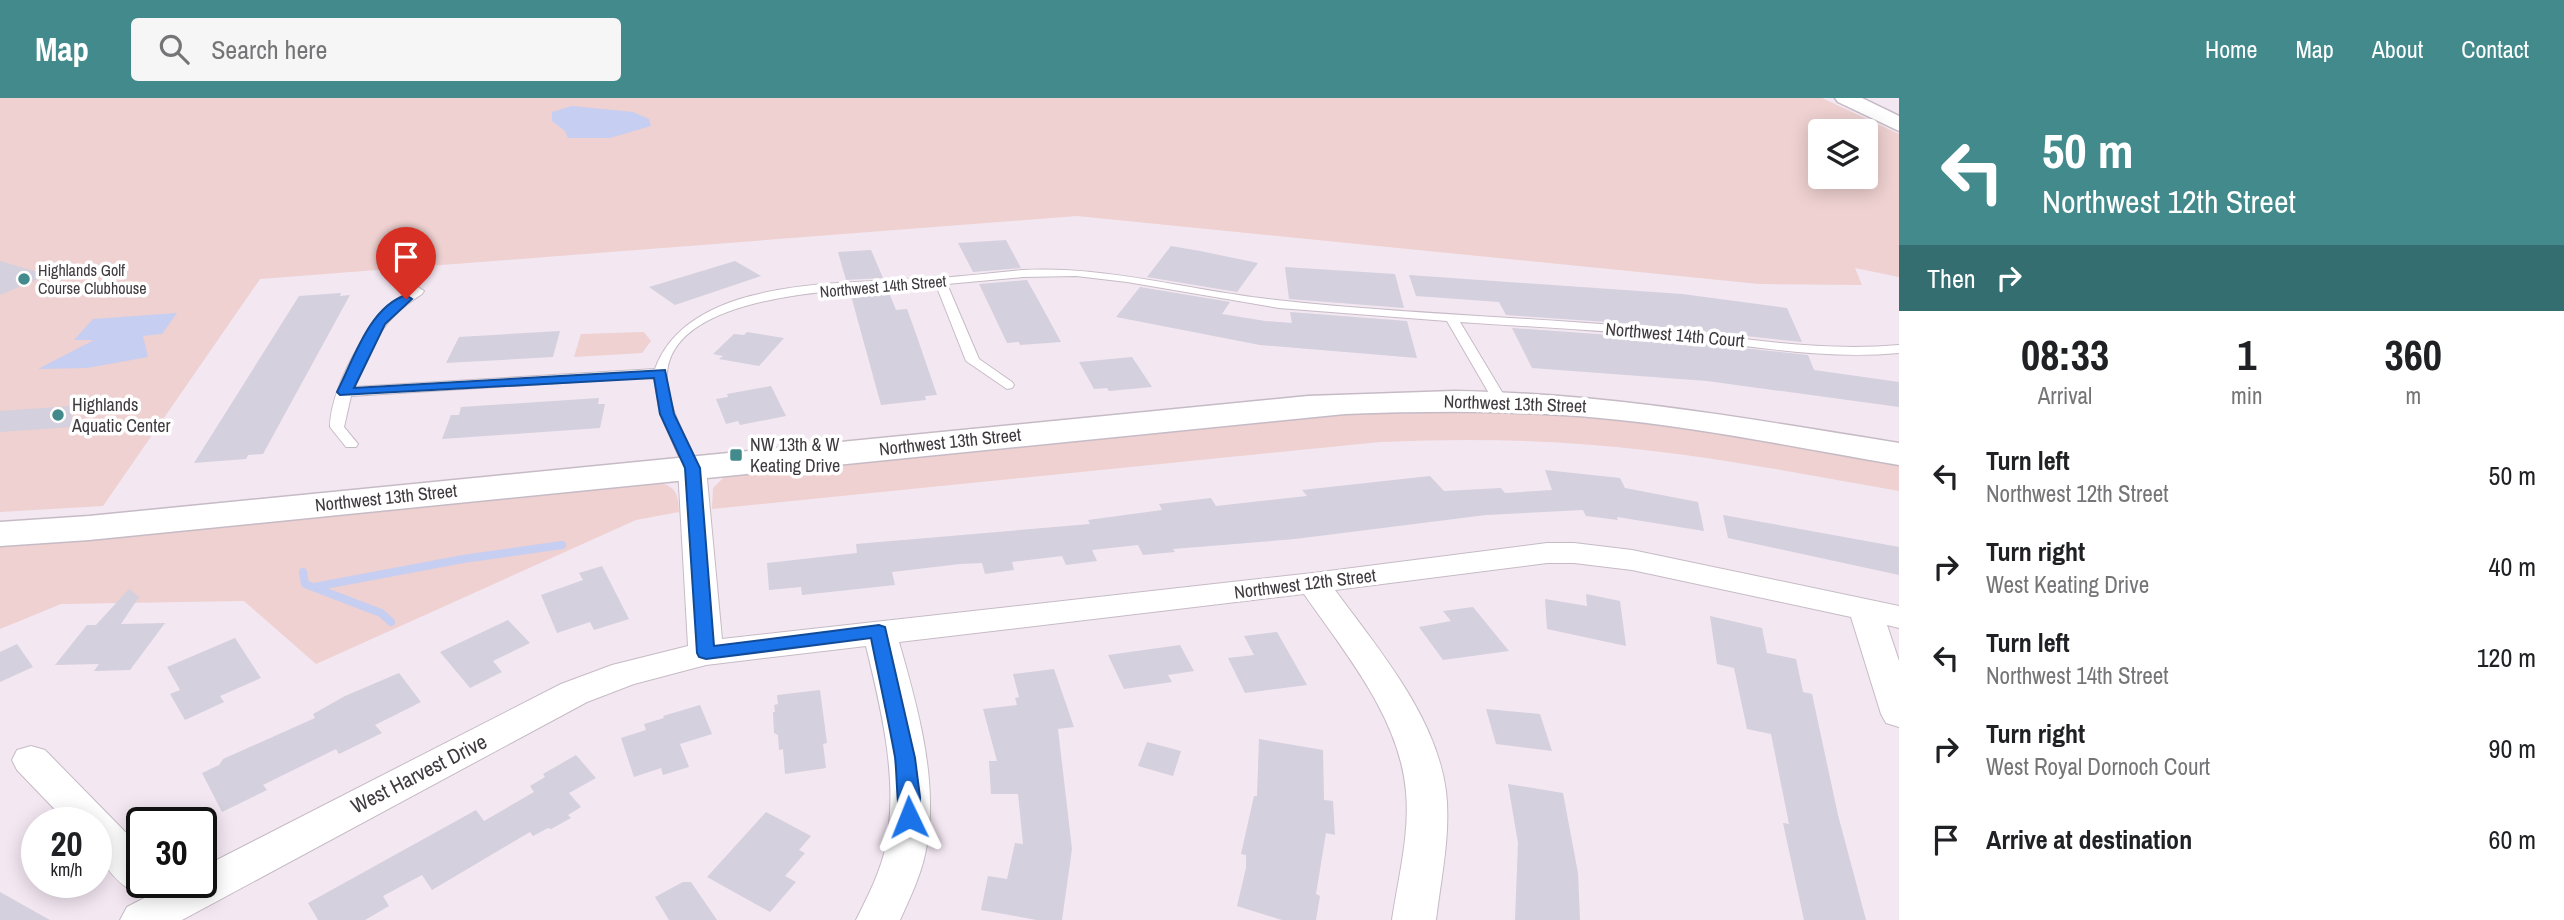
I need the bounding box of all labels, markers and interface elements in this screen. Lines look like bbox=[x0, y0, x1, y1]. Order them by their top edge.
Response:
search box bbox=[131, 18, 621, 81]
text: Map bbox=[35, 27, 89, 71]
icon: search bbox=[155, 30, 193, 68]
text: Search here bbox=[211, 32, 327, 67]
text: Home bbox=[2205, 33, 2257, 65]
text: Map bbox=[2295, 33, 2334, 65]
text: About bbox=[2372, 33, 2423, 65]
text: Contact bbox=[2461, 33, 2529, 65]
text: 50 m bbox=[2042, 117, 2134, 183]
map controls bbox=[1808, 119, 1878, 189]
button: layers bbox=[1808, 119, 1878, 189]
icon: left bbox=[1927, 126, 2018, 217]
text: Northwest 12th Street bbox=[2042, 180, 2296, 223]
pin bbox=[376, 227, 436, 299]
icon: arrive bbox=[387, 238, 425, 276]
place label: Highlands Golf Course Clubhouse bbox=[38, 259, 147, 299]
icon: right bbox=[1990, 259, 2028, 297]
text: Then bbox=[1927, 261, 1976, 296]
street label: Northwest 14th Street bbox=[819, 269, 948, 302]
marker: Highlands Golf Course Clubhouse bbox=[16, 271, 32, 287]
street label: Northwest 14th Court bbox=[1604, 316, 1746, 353]
text: 08:33 bbox=[2021, 327, 2109, 383]
text: 1 bbox=[2237, 327, 2256, 383]
text: 360 bbox=[2385, 327, 2442, 383]
text: Arrival bbox=[2038, 380, 2092, 411]
text: min bbox=[2231, 380, 2263, 411]
text: m bbox=[2405, 380, 2421, 411]
street label: Northwest 13th Street bbox=[1443, 389, 1587, 418]
place label: Highlands Aquatic Center bbox=[71, 392, 171, 438]
marker: Highlands Aquatic Center bbox=[50, 407, 66, 423]
street label: Northwest 13th Street bbox=[878, 422, 1022, 461]
place label: NW 13th & W Keating Drive bbox=[750, 432, 840, 478]
text: Turn left bbox=[1986, 443, 2070, 478]
marker: NW 13th & W Keating Drive bbox=[728, 447, 744, 463]
icon: left bbox=[1927, 457, 1965, 495]
text: 50 m bbox=[2489, 458, 2536, 493]
street label: Northwest 13th Street bbox=[314, 478, 458, 517]
text: Northwest 12th Street bbox=[1986, 478, 2168, 509]
text: Turn right bbox=[1986, 534, 2085, 569]
icon: right bbox=[1927, 548, 1965, 586]
text: 40 m bbox=[2489, 549, 2536, 584]
street label: Northwest 12th Street bbox=[1233, 562, 1377, 605]
text: West Keating Drive bbox=[1986, 569, 2149, 600]
text: Turn left bbox=[1986, 625, 2070, 660]
icon: left bbox=[1927, 639, 1965, 677]
text: 120 m bbox=[2477, 640, 2536, 675]
text: Northwest 14th Street bbox=[1986, 660, 2168, 691]
text: Turn right bbox=[1986, 716, 2085, 751]
street label: West Harvest Drive bbox=[346, 727, 492, 820]
icon: right bbox=[1927, 730, 1965, 768]
text: 90 m bbox=[2489, 731, 2536, 766]
text: West Royal Dornoch Court bbox=[1986, 751, 2210, 782]
position arrow bbox=[872, 780, 946, 854]
speed limit sign: 30 bbox=[126, 807, 217, 898]
text: 20 bbox=[51, 820, 82, 867]
icon: arrive bbox=[1927, 821, 1965, 859]
text: Arrive at destination bbox=[1986, 822, 2192, 857]
text: 60 m bbox=[2489, 822, 2536, 857]
text: km/h bbox=[51, 857, 83, 882]

